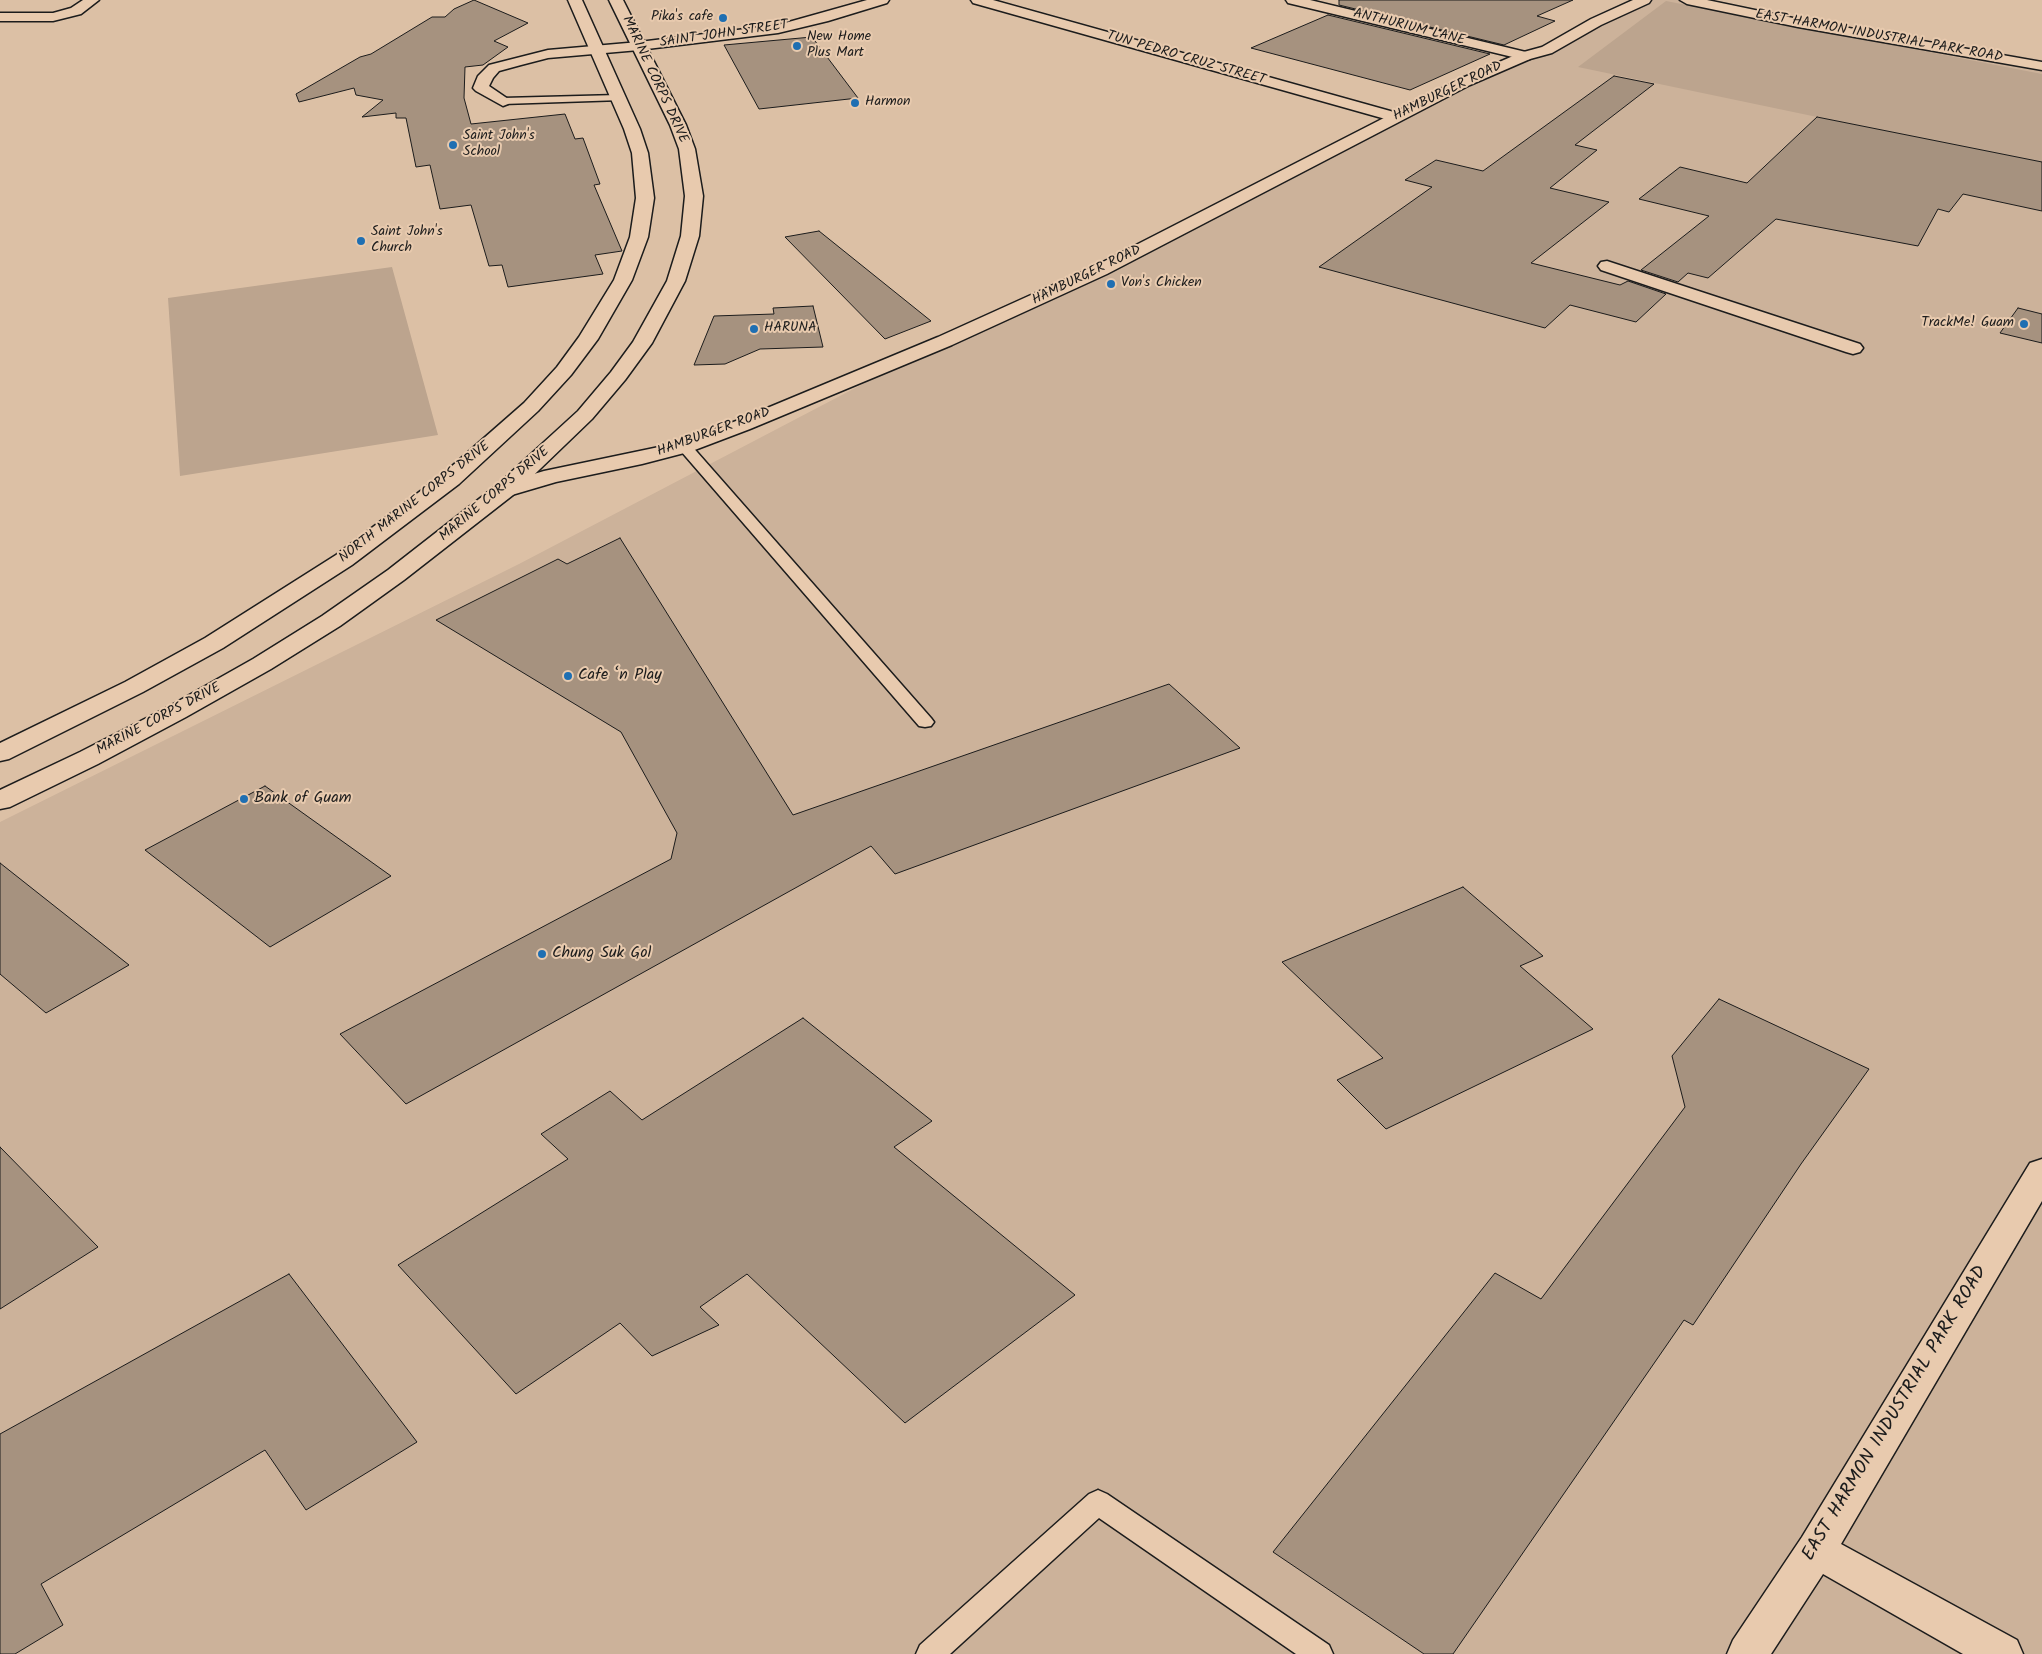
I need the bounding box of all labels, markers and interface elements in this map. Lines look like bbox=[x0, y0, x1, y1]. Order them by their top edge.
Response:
street label: ANTHURIUM LANE bbox=[1351, 6, 1467, 50]
street label: EAST HARMON INDUSTRIAL PARK ROAD bbox=[1754, 7, 2004, 67]
place label: Pika's cafe bbox=[651, 10, 713, 26]
marker: Pika's cafe bbox=[717, 12, 729, 24]
street label: MARINE CORPS DRIVE bbox=[617, 14, 691, 146]
street label: SAINT JOHN STREET bbox=[659, 18, 789, 52]
street label: TUN PEDRO CRUZ STREET bbox=[1105, 28, 1267, 90]
place label: New Home Plus Mart bbox=[807, 30, 871, 62]
marker: New Home Plus Mart bbox=[791, 40, 803, 52]
street label: HAMBURGER ROAD bbox=[1391, 58, 1505, 126]
place label: Harmon bbox=[865, 95, 911, 111]
marker: Harmon bbox=[849, 97, 861, 109]
place label: Saint John's School bbox=[463, 129, 535, 162]
marker: Saint John's School bbox=[447, 139, 459, 151]
place label: Saint John's Church bbox=[371, 225, 443, 258]
marker: Saint John's Church bbox=[355, 235, 367, 247]
street label: HAMBURGER ROAD bbox=[1030, 242, 1144, 310]
place label: Von's Chicken bbox=[1121, 276, 1202, 292]
marker: Von's Chicken bbox=[1105, 278, 1117, 290]
place label: TrackMe! Guam bbox=[1921, 316, 2014, 332]
marker: TrackMe! Guam bbox=[2018, 318, 2030, 330]
place label: HARUNA bbox=[764, 321, 816, 337]
marker: HARUNA bbox=[748, 323, 760, 335]
street label: HAMBURGER ROAD bbox=[655, 405, 773, 461]
street label: NORTH MARINE CORPS DRIVE bbox=[336, 439, 494, 567]
street label: MARINE CORPS DRIVE bbox=[437, 444, 553, 546]
place label: Cafe ‘n Play bbox=[578, 666, 662, 686]
marker: Cafe ‘n Play bbox=[562, 670, 574, 682]
street label: MARINE CORPS DRIVE bbox=[94, 680, 224, 760]
place label: Bank of Guam bbox=[254, 789, 352, 809]
marker: Bank of Guam bbox=[238, 793, 250, 805]
place label: Chung Suk Gol bbox=[552, 944, 651, 964]
marker: Chung Suk Gol bbox=[536, 948, 548, 960]
street label: EAST HARMON INDUSTRIAL PARK ROAD bbox=[1799, 1262, 1993, 1566]

